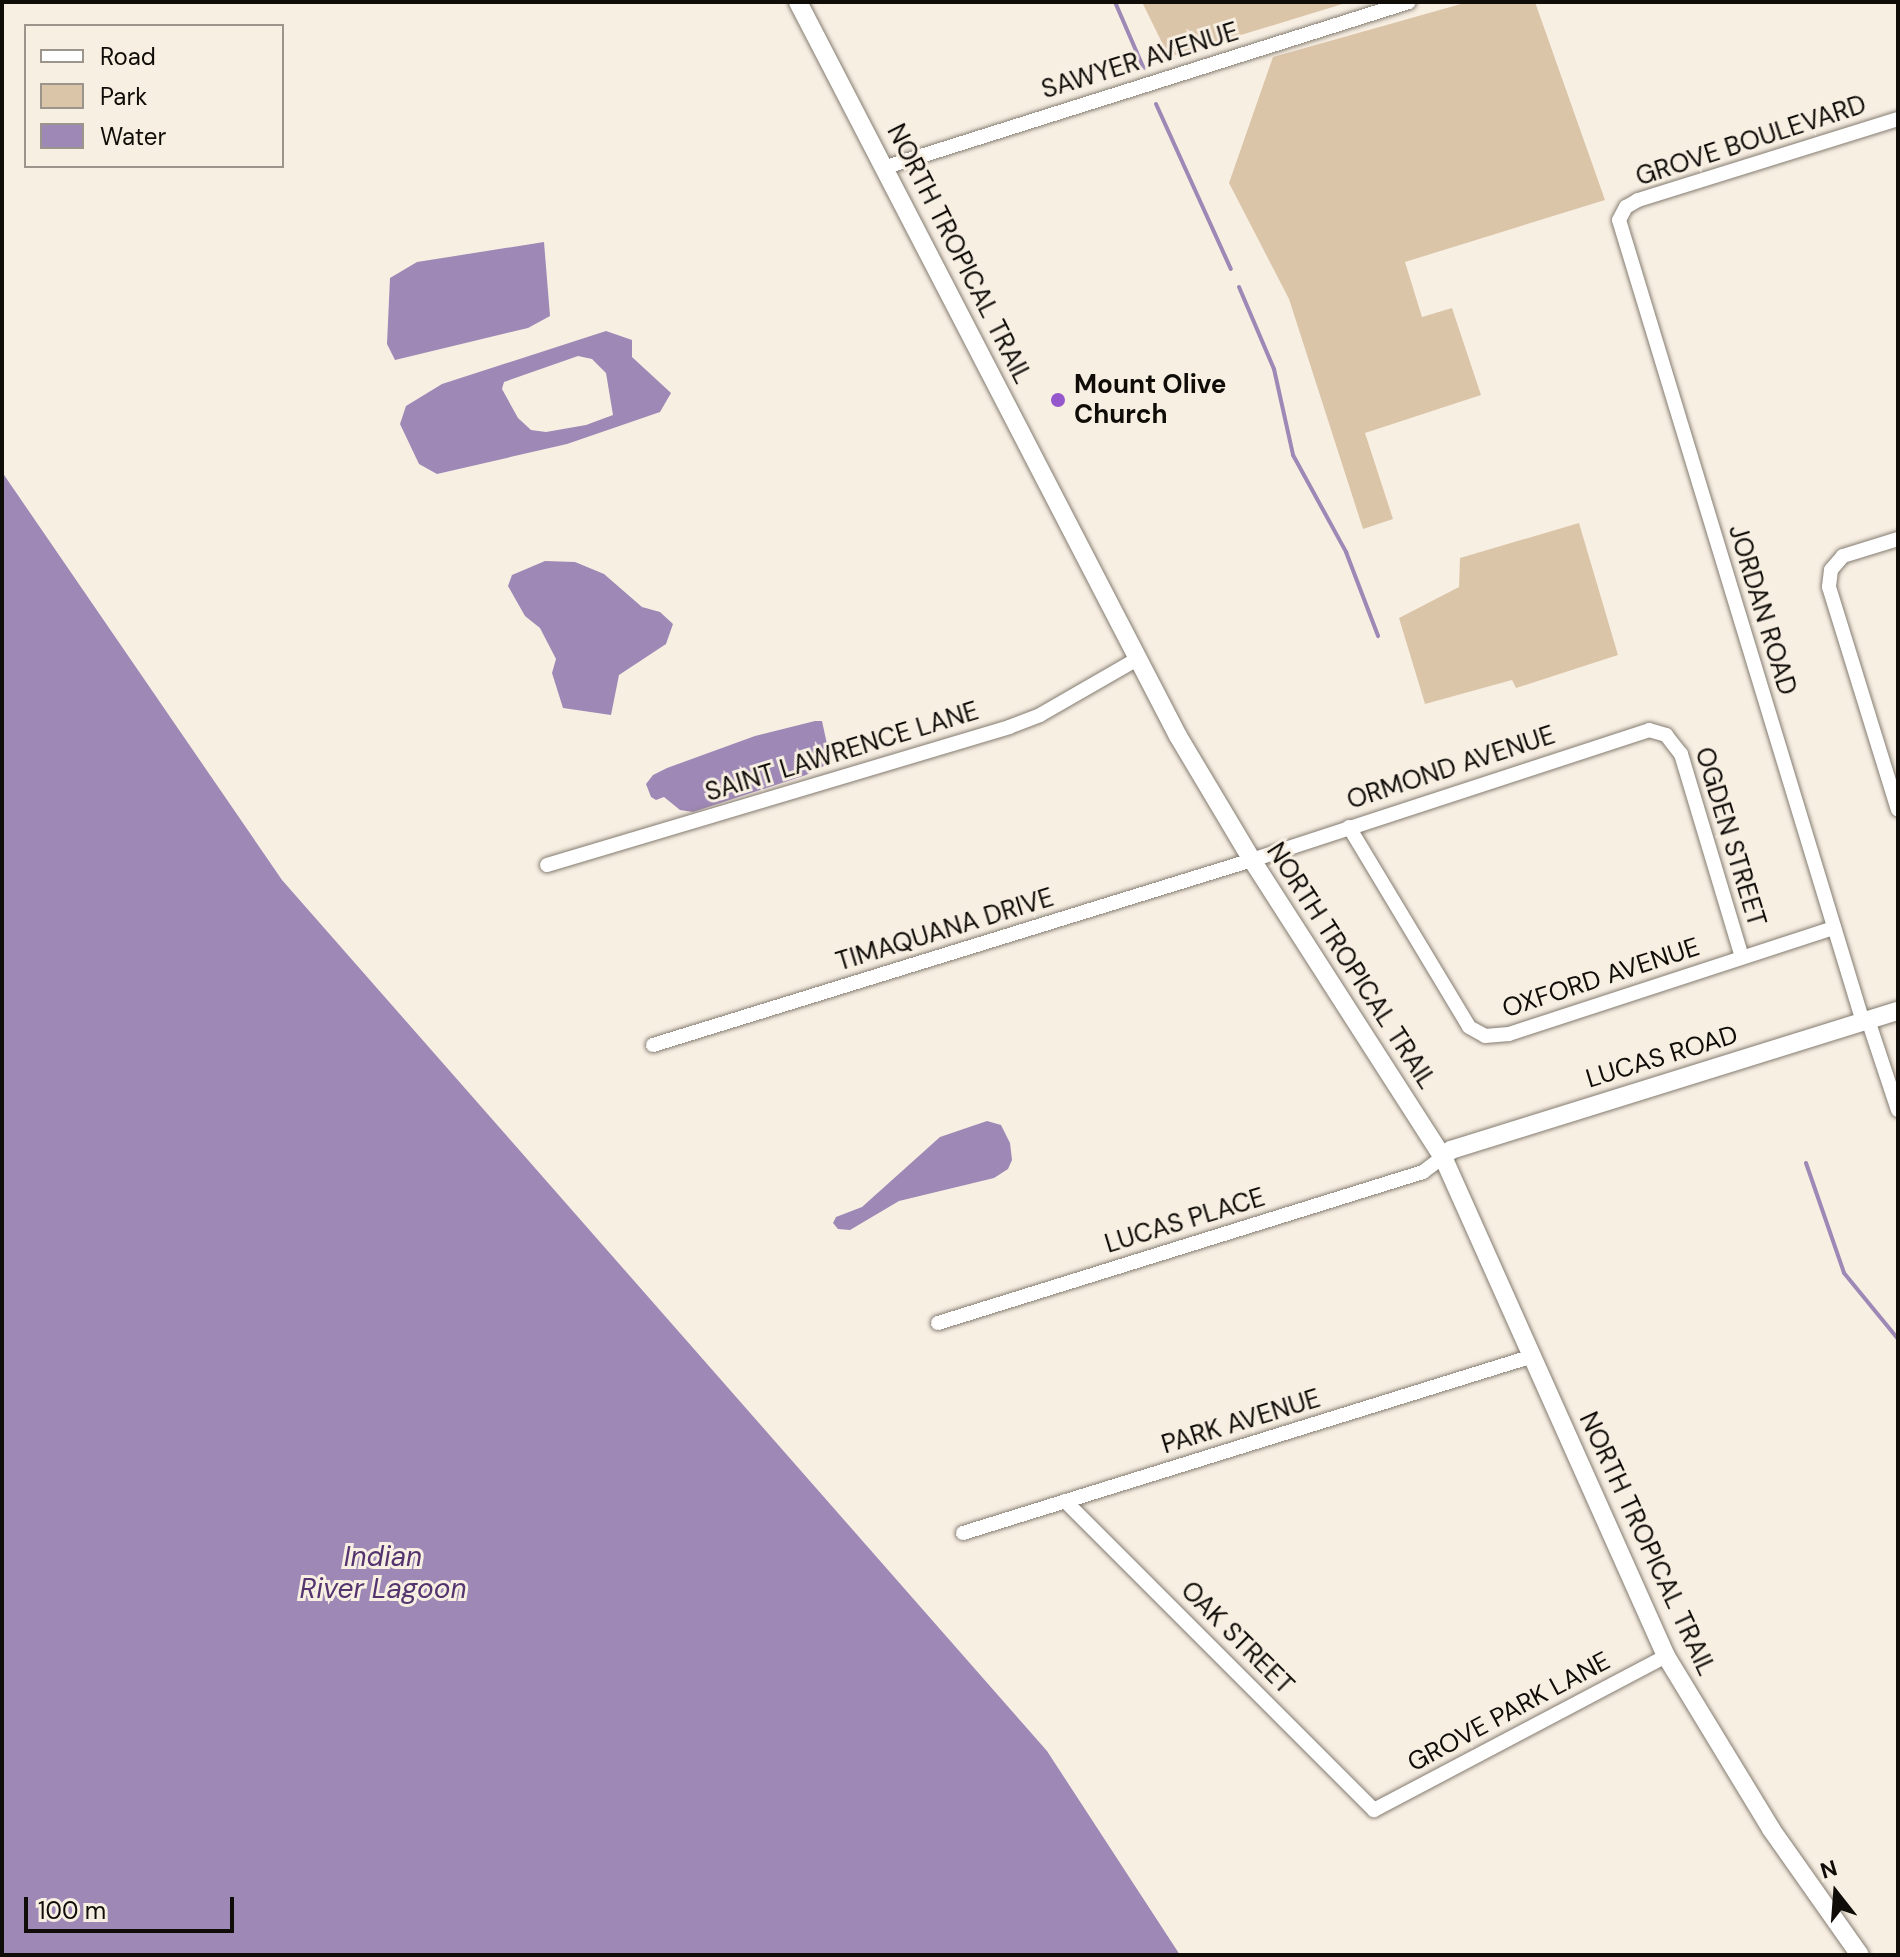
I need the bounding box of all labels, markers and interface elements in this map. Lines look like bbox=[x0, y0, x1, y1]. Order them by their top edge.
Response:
street label: SAWYER AVENUE bbox=[1038, 16, 1242, 106]
legend bbox=[24, 24, 284, 168]
text: Road bbox=[100, 41, 156, 72]
text: Park bbox=[100, 81, 147, 112]
street label: GROVE BOULEVARD bbox=[1632, 89, 1870, 193]
street label: NORTH TROPICAL TRAIL bbox=[880, 119, 1038, 389]
text: Water bbox=[100, 121, 166, 152]
place label: Mount Olive Church bbox=[1074, 369, 1227, 430]
marker: Mount Olive Church bbox=[1049, 391, 1067, 409]
street label: JORDAN ROAD bbox=[1721, 521, 1803, 699]
street label: SAINT LAWRENCE LANE bbox=[702, 696, 982, 808]
street label: ORMOND AVENUE bbox=[1343, 720, 1559, 816]
street label: OGDEN STREET bbox=[1688, 744, 1772, 930]
street label: NORTH TROPICAL TRAIL bbox=[1260, 837, 1442, 1095]
street label: TIMAQUANA DRIVE bbox=[832, 882, 1058, 978]
street label: OXFORD AVENUE bbox=[1499, 931, 1703, 1025]
street label: LUCAS ROAD bbox=[1582, 1019, 1742, 1095]
street label: LUCAS PLACE bbox=[1101, 1182, 1269, 1260]
street label: PARK AVENUE bbox=[1158, 1383, 1324, 1461]
street label: NORTH TROPICAL TRAIL bbox=[1572, 1407, 1722, 1681]
water label: Indian River Lagoon bbox=[300, 1540, 466, 1606]
street label: OAK STREET bbox=[1174, 1575, 1300, 1701]
street label: GROVE PARK LANE bbox=[1402, 1645, 1616, 1779]
north arrow bbox=[1796, 1853, 1876, 1933]
text: N bbox=[1817, 1853, 1841, 1886]
scale bar bbox=[28, 1881, 238, 1931]
text: 100 m bbox=[38, 1895, 106, 1926]

